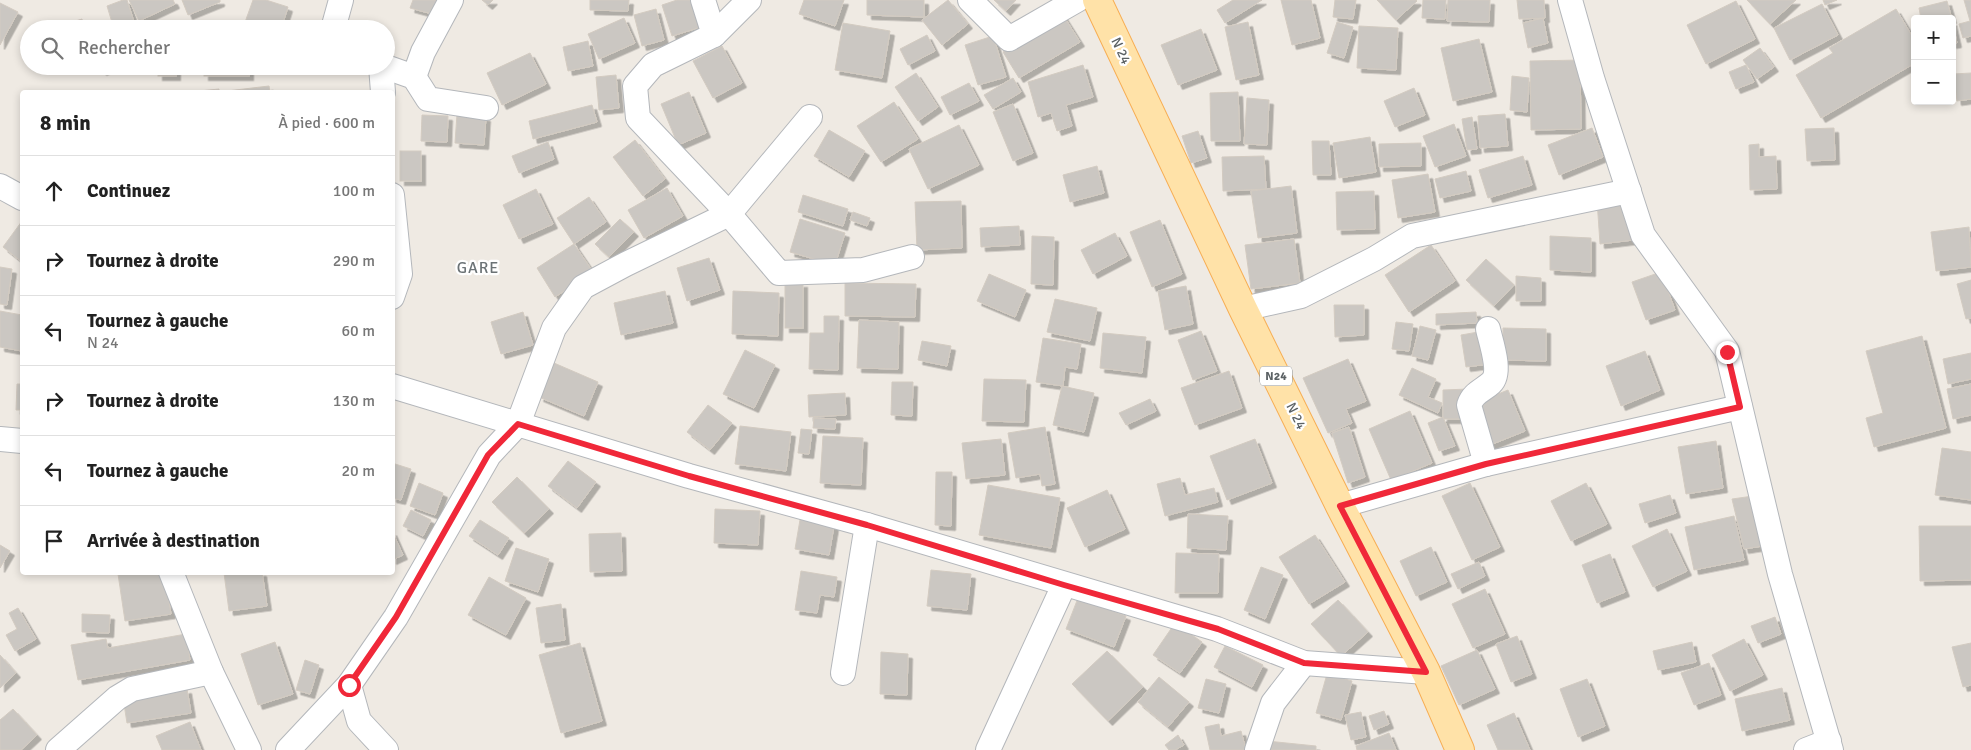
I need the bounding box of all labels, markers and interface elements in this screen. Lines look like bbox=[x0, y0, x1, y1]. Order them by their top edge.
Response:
map controls bbox=[1911, 15, 1956, 105]
button: + bbox=[1911, 15, 1956, 60]
search box bbox=[20, 20, 395, 75]
icon: search bbox=[38, 34, 66, 62]
street label: N 24 bbox=[1107, 35, 1135, 68]
text: Rechercher bbox=[78, 36, 170, 60]
button: − bbox=[1911, 60, 1956, 105]
text: 8 min bbox=[40, 110, 91, 136]
text: À pied · 600 m bbox=[278, 113, 375, 133]
icon: ahead bbox=[40, 177, 68, 205]
text: Continuez bbox=[87, 179, 170, 203]
text: 100 m bbox=[333, 181, 375, 201]
icon: right bbox=[40, 247, 68, 275]
text: Tournez à droite bbox=[87, 249, 219, 273]
text: 290 m bbox=[333, 251, 375, 271]
district label: GARE bbox=[457, 258, 499, 278]
text: Tournez à gauche bbox=[87, 309, 228, 333]
icon: left bbox=[40, 317, 68, 345]
text: 60 m bbox=[341, 321, 375, 341]
text: N 24 bbox=[87, 333, 119, 353]
route end bbox=[1716, 341, 1739, 364]
road number: N24 bbox=[1260, 366, 1292, 386]
icon: right bbox=[40, 387, 68, 415]
text: Tournez à droite bbox=[87, 389, 219, 413]
text: 130 m bbox=[333, 391, 375, 411]
street label: N 24 bbox=[1282, 400, 1310, 433]
icon: left bbox=[40, 457, 68, 485]
text: Tournez à gauche bbox=[87, 459, 228, 483]
text: 20 m bbox=[341, 461, 375, 481]
icon: arrive bbox=[40, 527, 68, 555]
text: Arrivée à destination bbox=[87, 529, 260, 553]
route start bbox=[338, 674, 361, 697]

